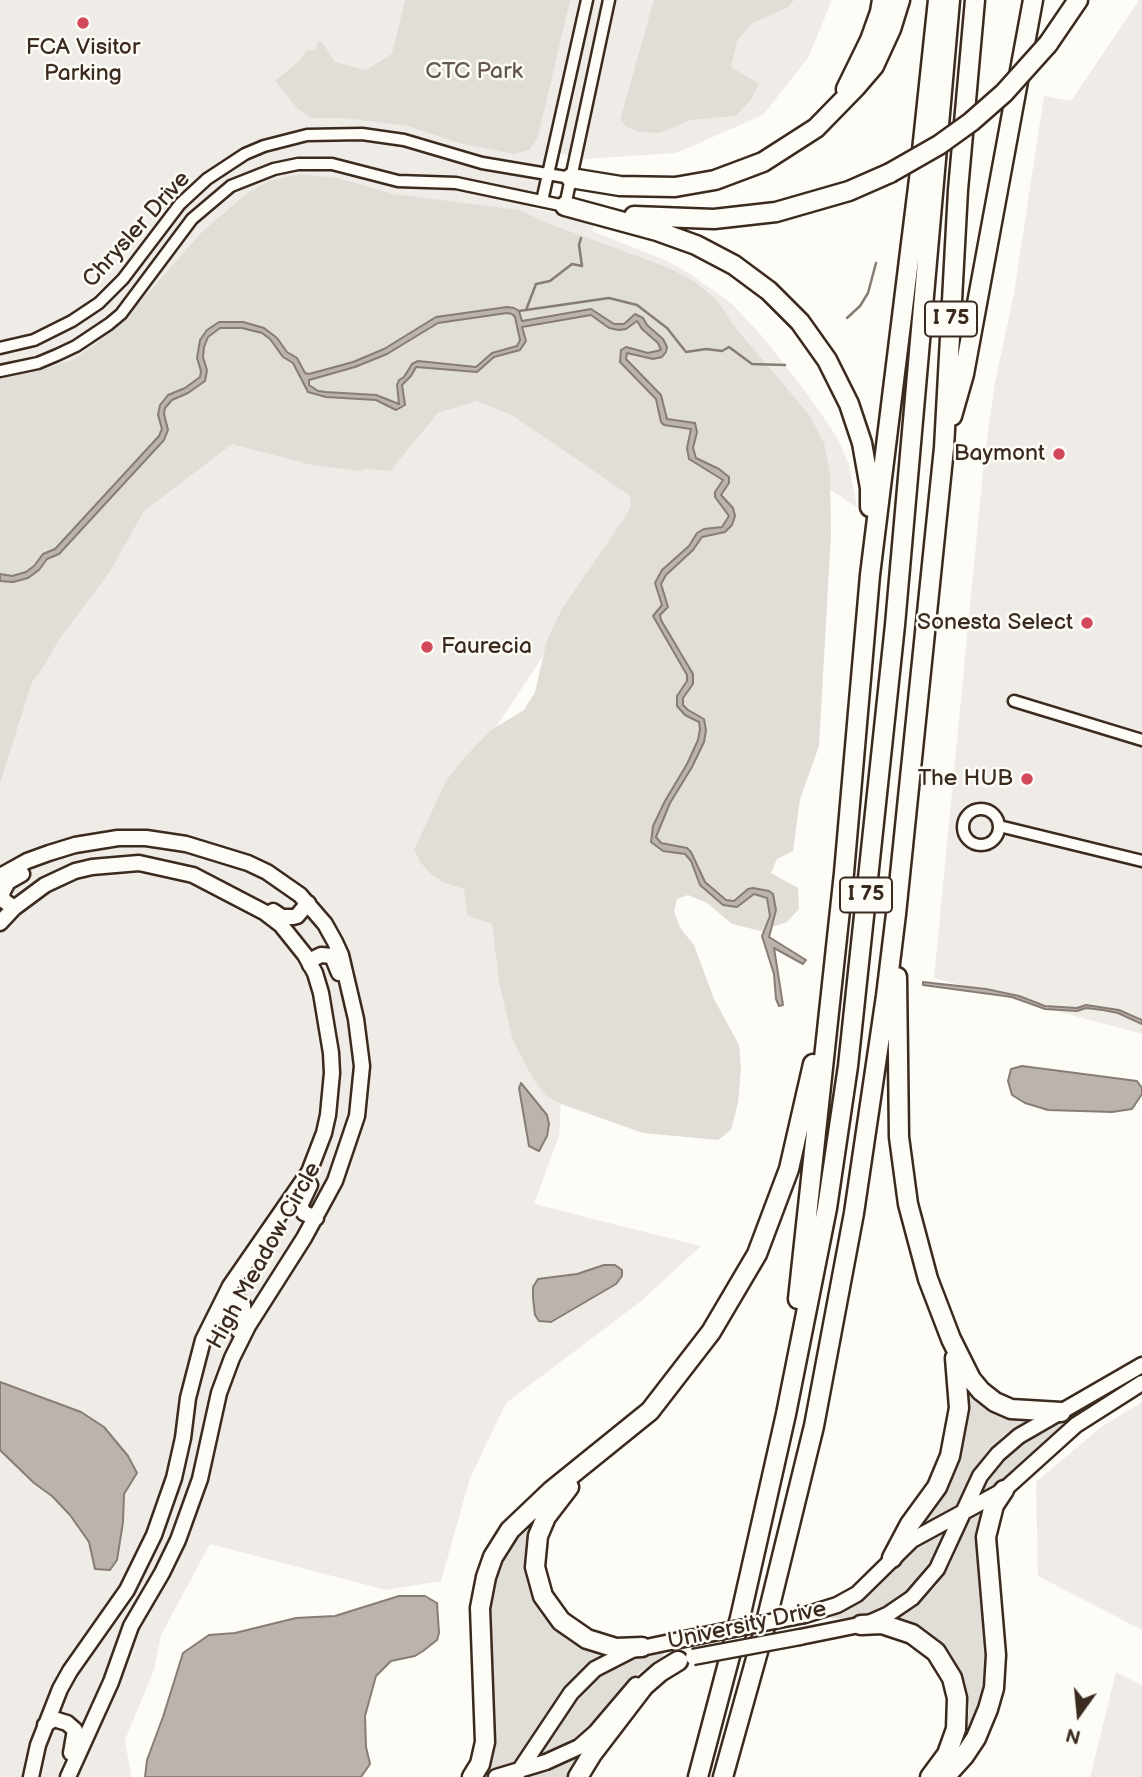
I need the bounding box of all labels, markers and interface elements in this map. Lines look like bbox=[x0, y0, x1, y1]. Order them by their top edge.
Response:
marker: FCA Visitor Parking bbox=[75, 15, 91, 31]
place label: FCA Visitor Parking bbox=[26, 34, 140, 88]
park label: CTC Park bbox=[425, 58, 523, 86]
street label: Chrysler Drive bbox=[77, 166, 197, 294]
road number: I 75 bbox=[925, 302, 977, 336]
place label: Baymont bbox=[954, 440, 1045, 468]
marker: Baymont bbox=[1051, 446, 1067, 462]
place label: Sonesta Select bbox=[917, 609, 1073, 637]
marker: Sonesta Select bbox=[1079, 615, 1095, 631]
place label: Faurecia bbox=[441, 633, 532, 661]
marker: Faurecia bbox=[419, 639, 435, 655]
place label: The HUB bbox=[918, 765, 1013, 793]
marker: The HUB bbox=[1019, 771, 1035, 787]
road number: I 75 bbox=[840, 878, 892, 912]
street label: High Meadow Circle bbox=[202, 1158, 328, 1354]
street label: University Drive bbox=[665, 1596, 829, 1656]
north arrow bbox=[1044, 1679, 1114, 1749]
text: N bbox=[1064, 1722, 1083, 1748]

